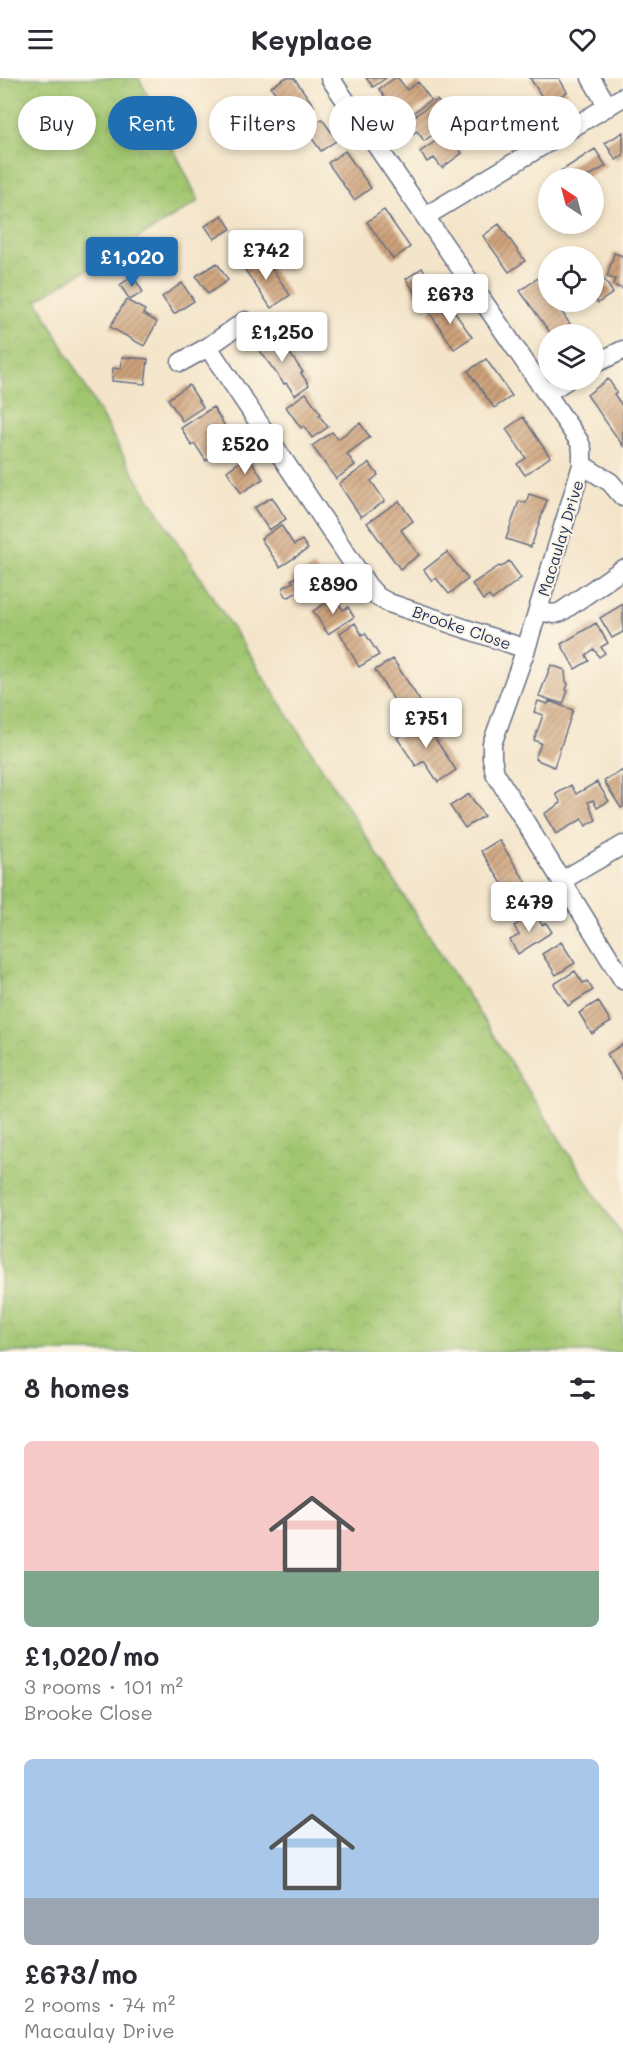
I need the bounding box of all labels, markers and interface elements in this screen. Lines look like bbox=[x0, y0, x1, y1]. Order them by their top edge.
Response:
text: Keyplace bbox=[251, 22, 372, 57]
icon: menu bbox=[24, 23, 57, 56]
icon: heart bbox=[566, 23, 599, 56]
chip: Buy bbox=[18, 96, 96, 150]
chip: Rent bbox=[108, 96, 197, 150]
chip: Filters bbox=[209, 96, 317, 150]
chip: New bbox=[329, 96, 416, 150]
chip: Apartment bbox=[428, 96, 581, 150]
north arrow bbox=[538, 168, 604, 234]
map controls bbox=[538, 168, 604, 390]
pin: £742 bbox=[230, 230, 302, 281]
text: £742 bbox=[242, 236, 290, 262]
pin: £1,020 bbox=[83, 237, 181, 288]
text: £1,020 bbox=[100, 243, 164, 269]
button: locate bbox=[538, 246, 604, 312]
pin: £673 bbox=[414, 274, 486, 325]
text: £673 bbox=[426, 280, 474, 306]
pin: £1,250 bbox=[233, 312, 331, 363]
text: £1,250 bbox=[250, 318, 314, 344]
button: layers bbox=[538, 324, 604, 390]
pin: £520 bbox=[209, 424, 281, 475]
text: £520 bbox=[221, 430, 269, 456]
street label: Macaulay Drive bbox=[532, 477, 588, 599]
pin: £890 bbox=[297, 564, 369, 615]
text: £890 bbox=[308, 570, 358, 596]
street label: Brooke Close bbox=[410, 600, 514, 654]
pin: £751 bbox=[390, 698, 462, 749]
text: £751 bbox=[404, 704, 448, 730]
pin: £479 bbox=[493, 882, 565, 933]
text: £479 bbox=[505, 888, 553, 914]
text: 8 homes bbox=[24, 1371, 130, 1405]
icon: filters bbox=[566, 1372, 599, 1405]
icon: home bbox=[258, 1480, 366, 1588]
text: £1,020/mo bbox=[24, 1639, 159, 1673]
text: 3 rooms · 101 m² bbox=[24, 1673, 183, 1699]
text: Brooke Close bbox=[24, 1699, 153, 1725]
icon: home bbox=[258, 1798, 366, 1906]
text: £673/mo bbox=[24, 1957, 138, 1991]
text: 2 rooms · 74 m² bbox=[24, 1991, 175, 2017]
text: Macaulay Drive bbox=[24, 2017, 175, 2043]

